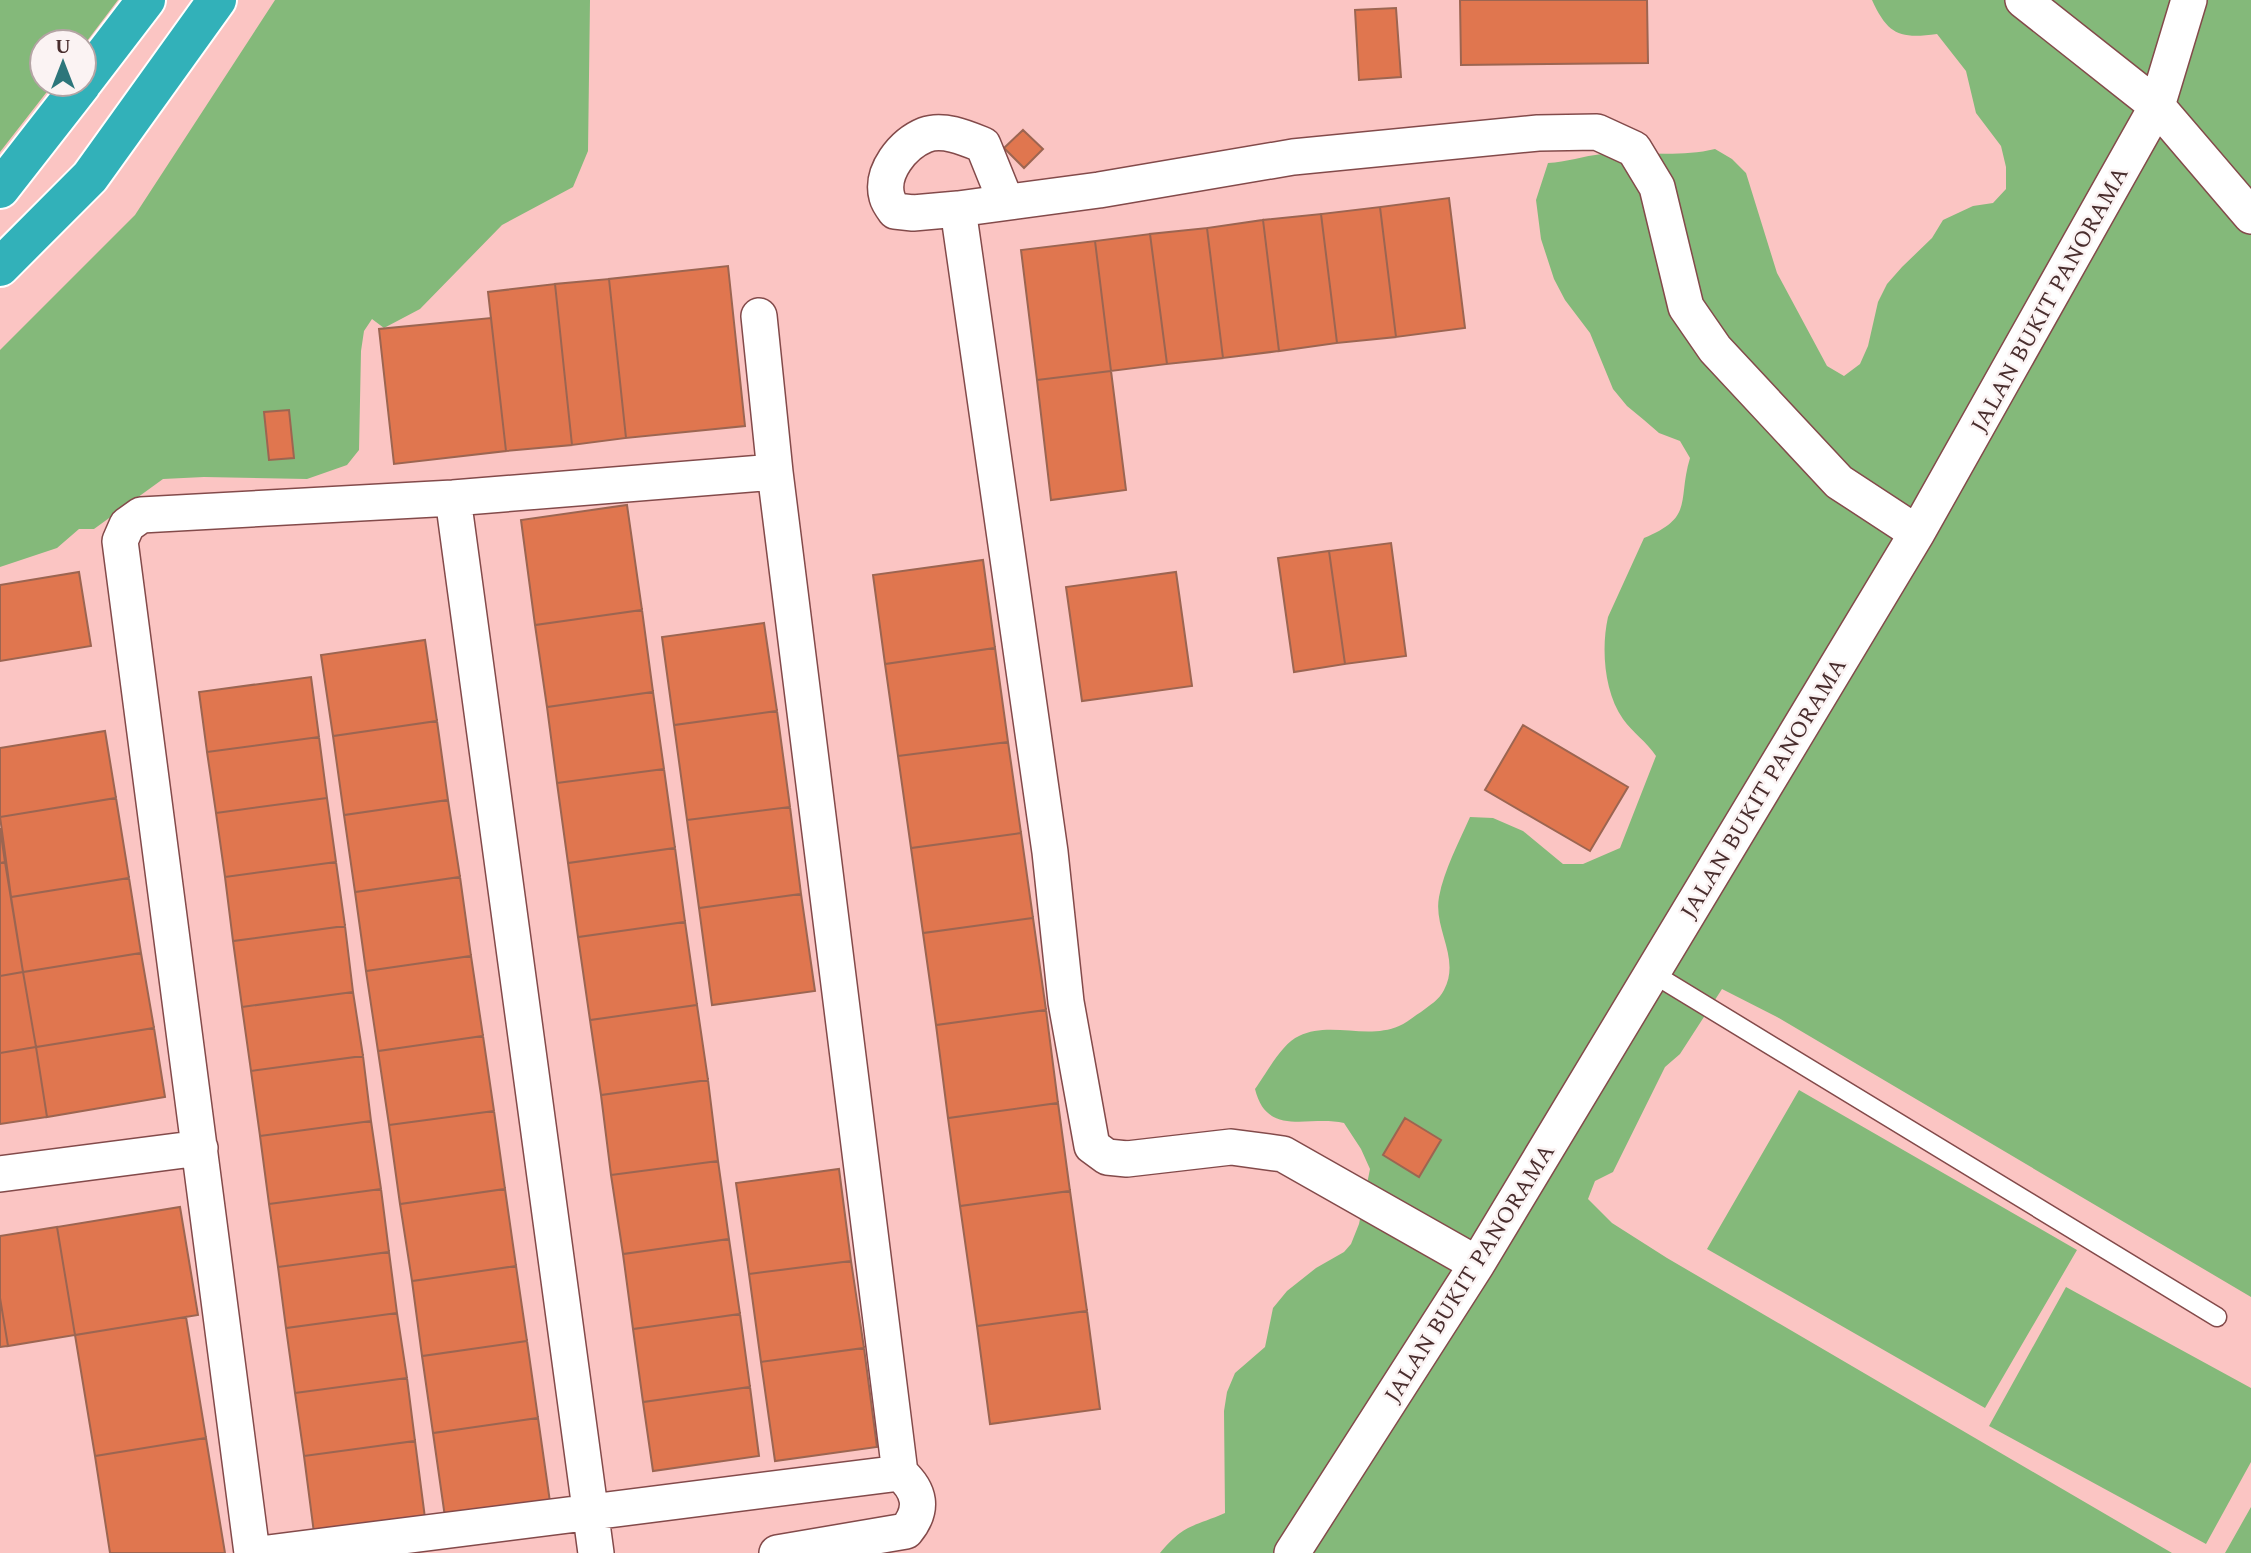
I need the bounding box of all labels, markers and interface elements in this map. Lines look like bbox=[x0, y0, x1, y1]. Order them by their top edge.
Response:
north arrow bbox=[28, 28, 98, 98]
text: U bbox=[55, 33, 71, 62]
street label: JALAN BUKIT PANORAMA bbox=[1962, 160, 2138, 439]
street label: JALAN BUKIT PANORAMA bbox=[1672, 651, 1856, 926]
street label: JALAN BUKIT PANORAMA bbox=[1376, 1137, 1564, 1410]

